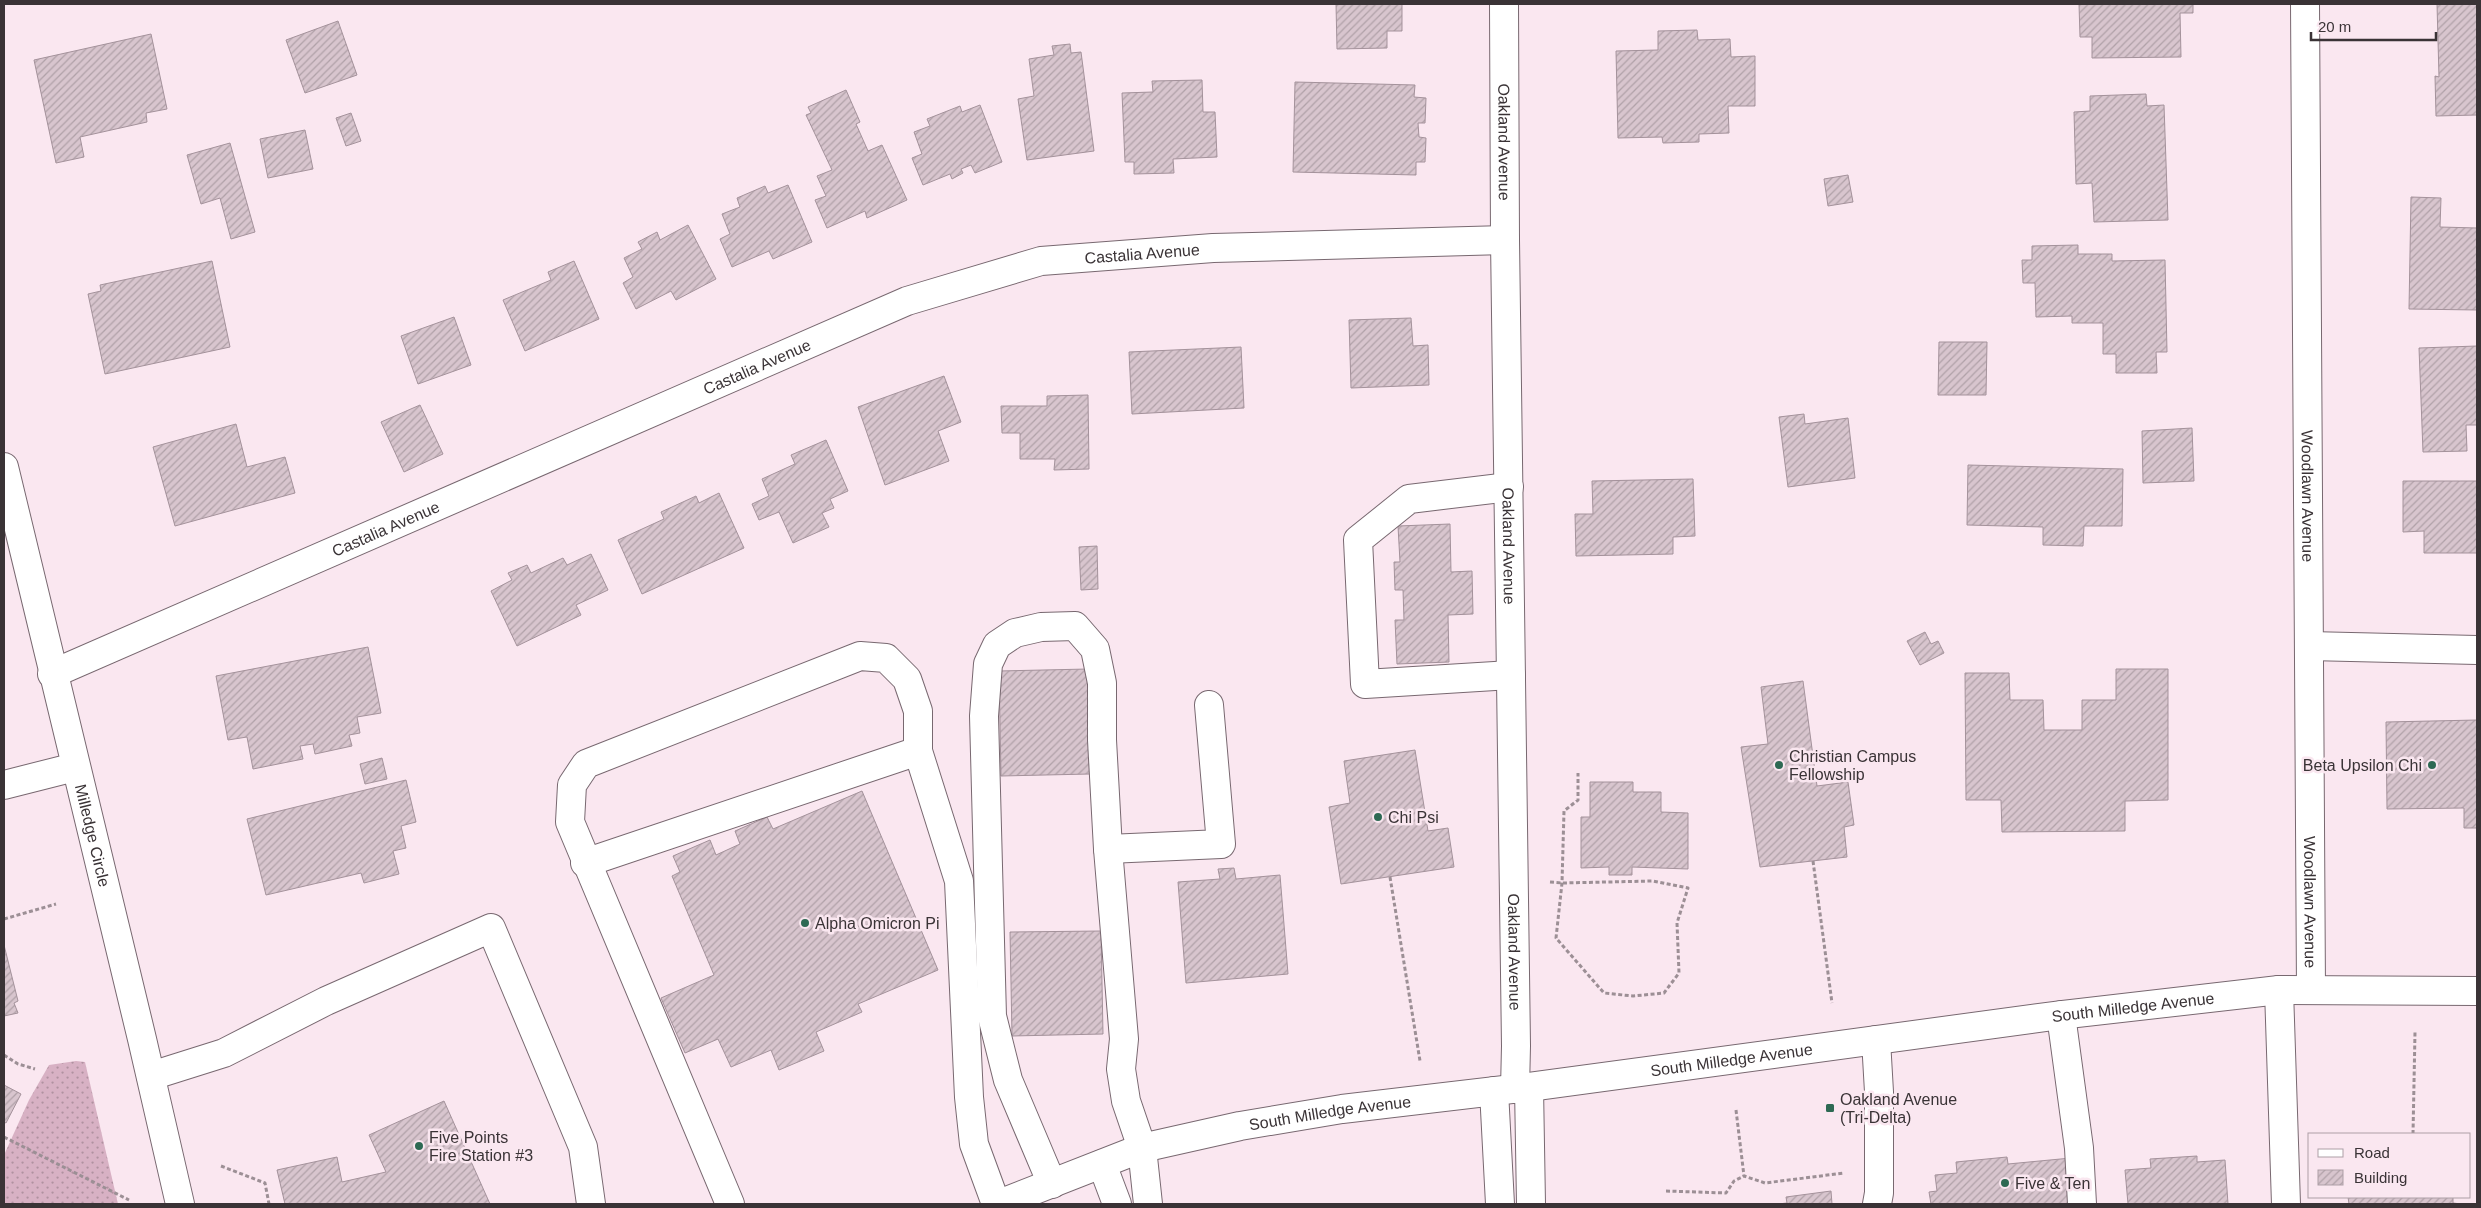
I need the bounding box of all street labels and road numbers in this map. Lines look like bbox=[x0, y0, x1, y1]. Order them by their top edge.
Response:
street label: Oakland Avenue bbox=[1496, 83, 1513, 201]
street label: Castalia Avenue bbox=[1084, 241, 1200, 266]
street label: Castalia Avenue bbox=[701, 336, 813, 397]
street label: Woodlawn Avenue bbox=[2299, 430, 2317, 562]
street label: Oakland Avenue bbox=[1500, 487, 1518, 605]
street label: Castalia Avenue bbox=[329, 498, 442, 559]
street label: Milledge Circle bbox=[72, 782, 113, 889]
street label: Woodlawn Avenue bbox=[2302, 836, 2319, 968]
street label: Oakland Avenue bbox=[1505, 893, 1524, 1011]
street label: South Milledge Avenue bbox=[2051, 989, 2215, 1025]
street label: South Milledge Avenue bbox=[1649, 1040, 1814, 1079]
street label: South Milledge Avenue bbox=[1248, 1092, 1412, 1133]

